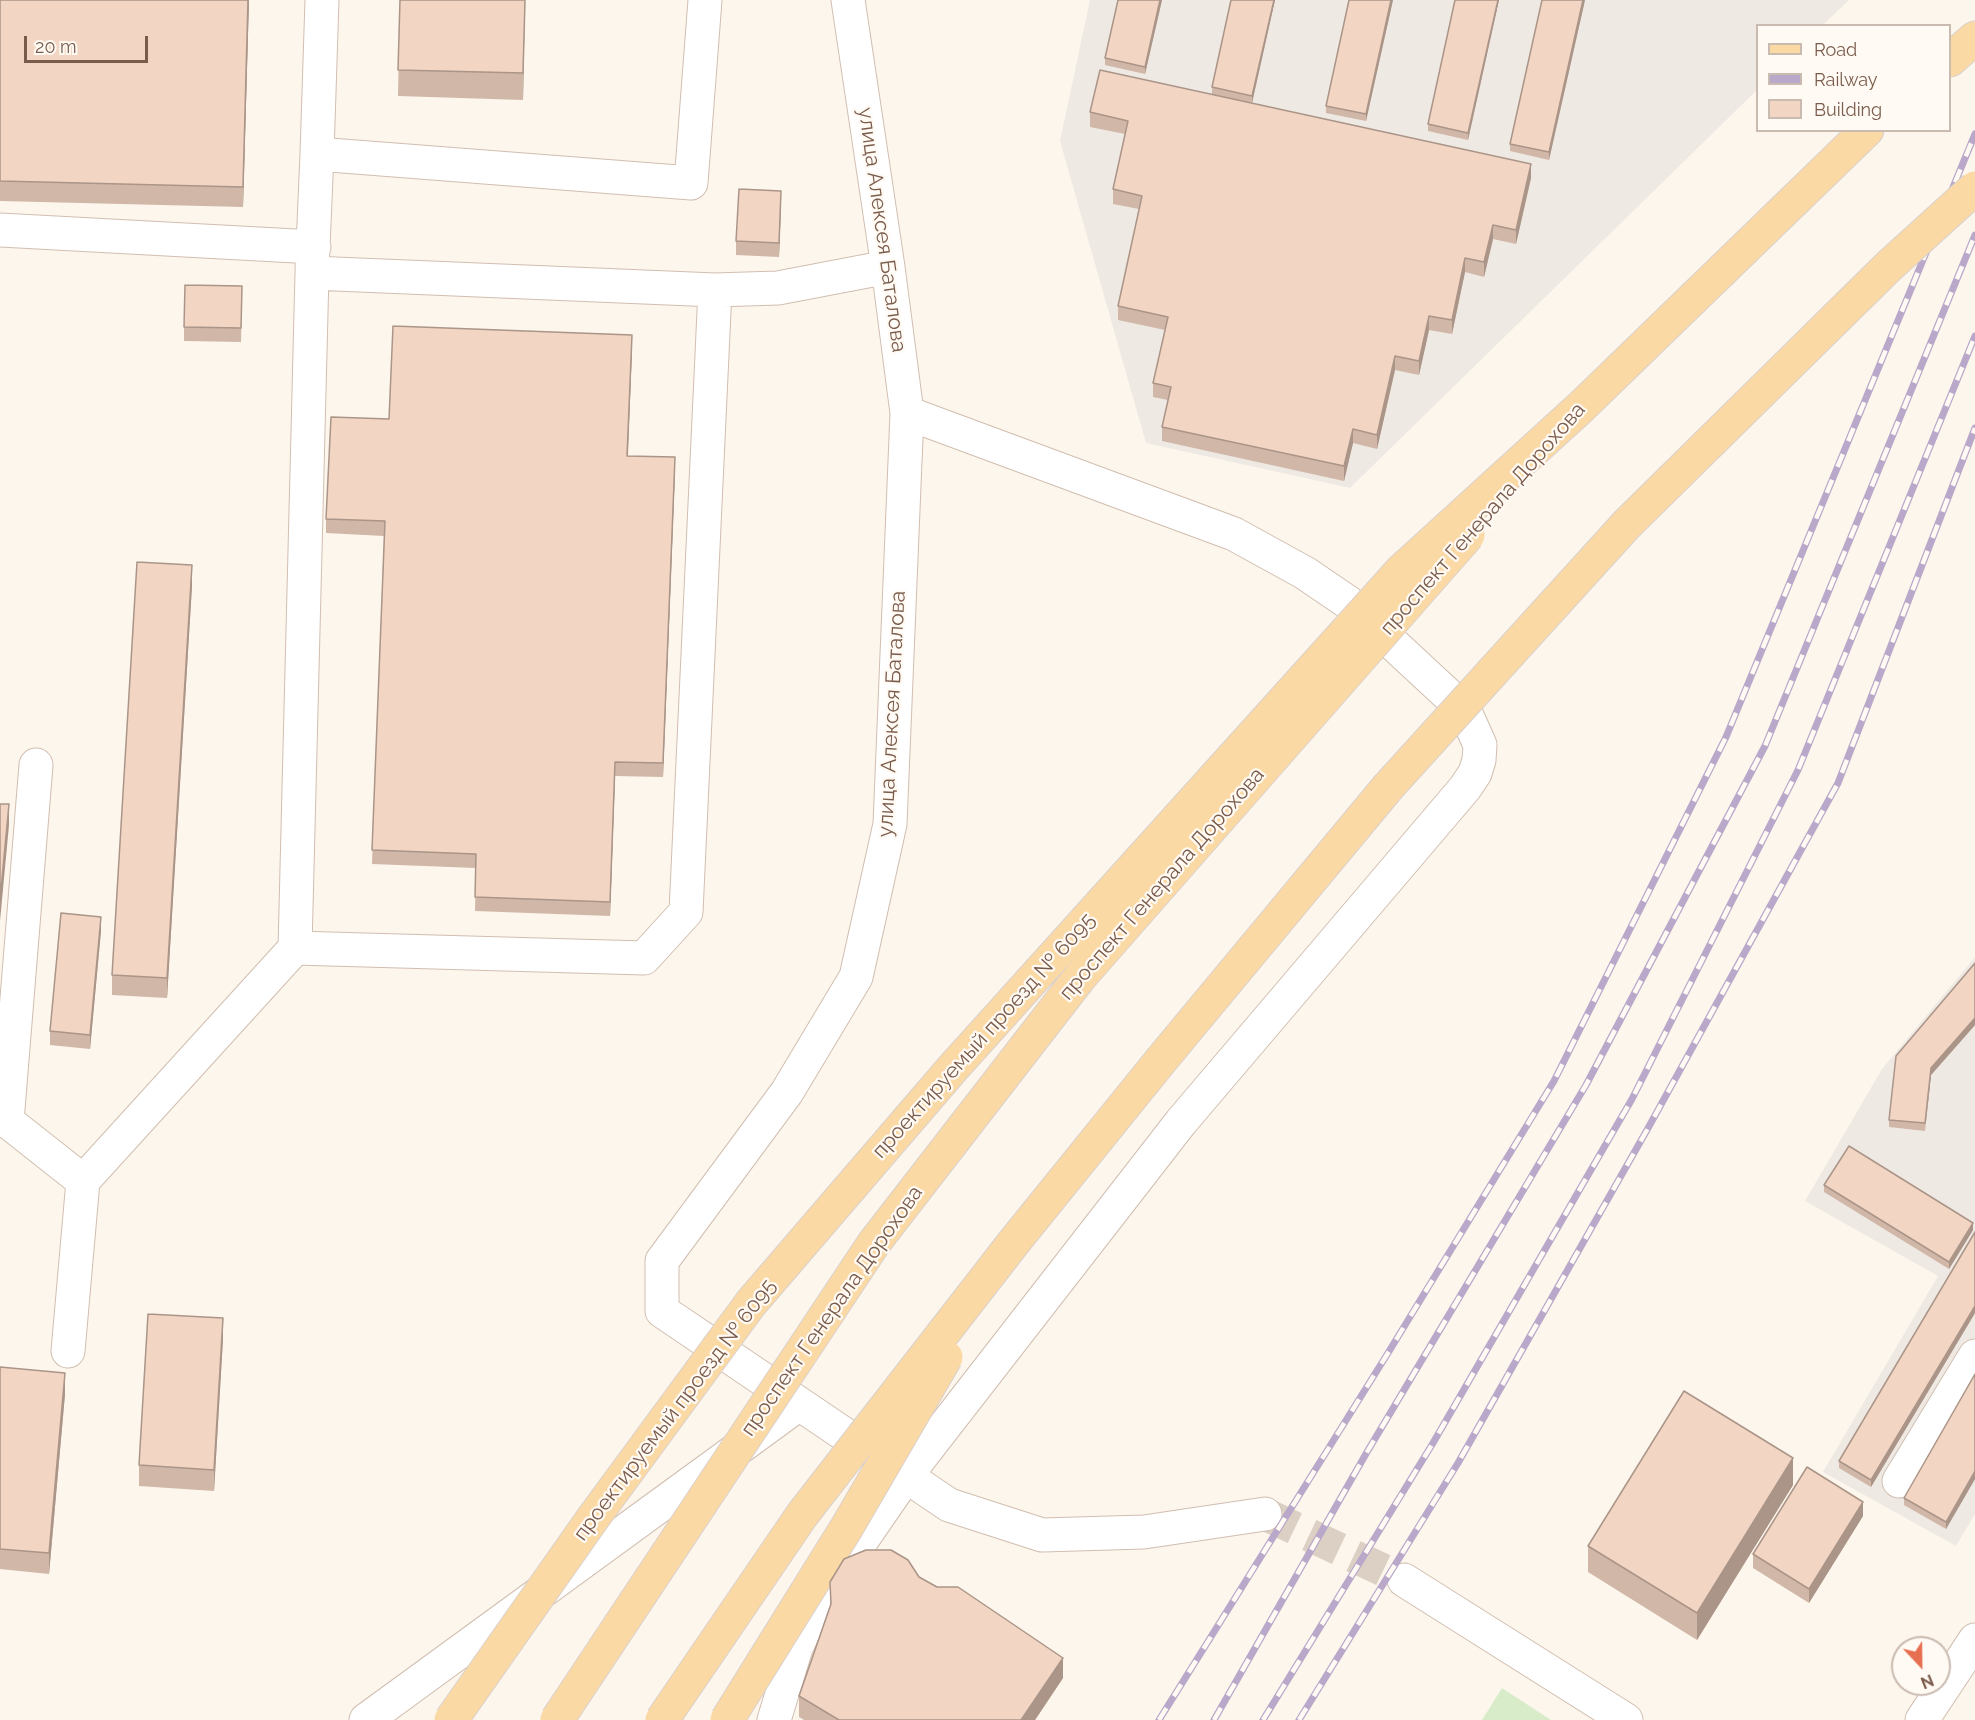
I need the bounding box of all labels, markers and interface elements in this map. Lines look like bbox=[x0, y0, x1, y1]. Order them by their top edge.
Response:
scale bar bbox=[27, 24, 152, 62]
legend bbox=[1756, 24, 1951, 132]
text: 20 m bbox=[35, 36, 77, 57]
text: Road bbox=[1814, 39, 1857, 60]
text: Railway bbox=[1814, 69, 1878, 90]
text: Building bbox=[1814, 99, 1882, 120]
street label: улица Алексея Баталова bbox=[852, 106, 912, 354]
street label: проспект Генерала Дорохова bbox=[1375, 398, 1591, 640]
street label: улица Алексея Баталова bbox=[873, 590, 911, 838]
street label: проспект Генерала Дорохова bbox=[1054, 763, 1270, 1005]
street label: проектируемый проезд № 6095 bbox=[867, 908, 1101, 1164]
street label: проспект Генерала Дорохова bbox=[736, 1181, 928, 1441]
street label: проектируемый проезд № 6095 bbox=[568, 1274, 782, 1546]
north arrow bbox=[1891, 1636, 1951, 1696]
text: N bbox=[1918, 1670, 1936, 1692]

